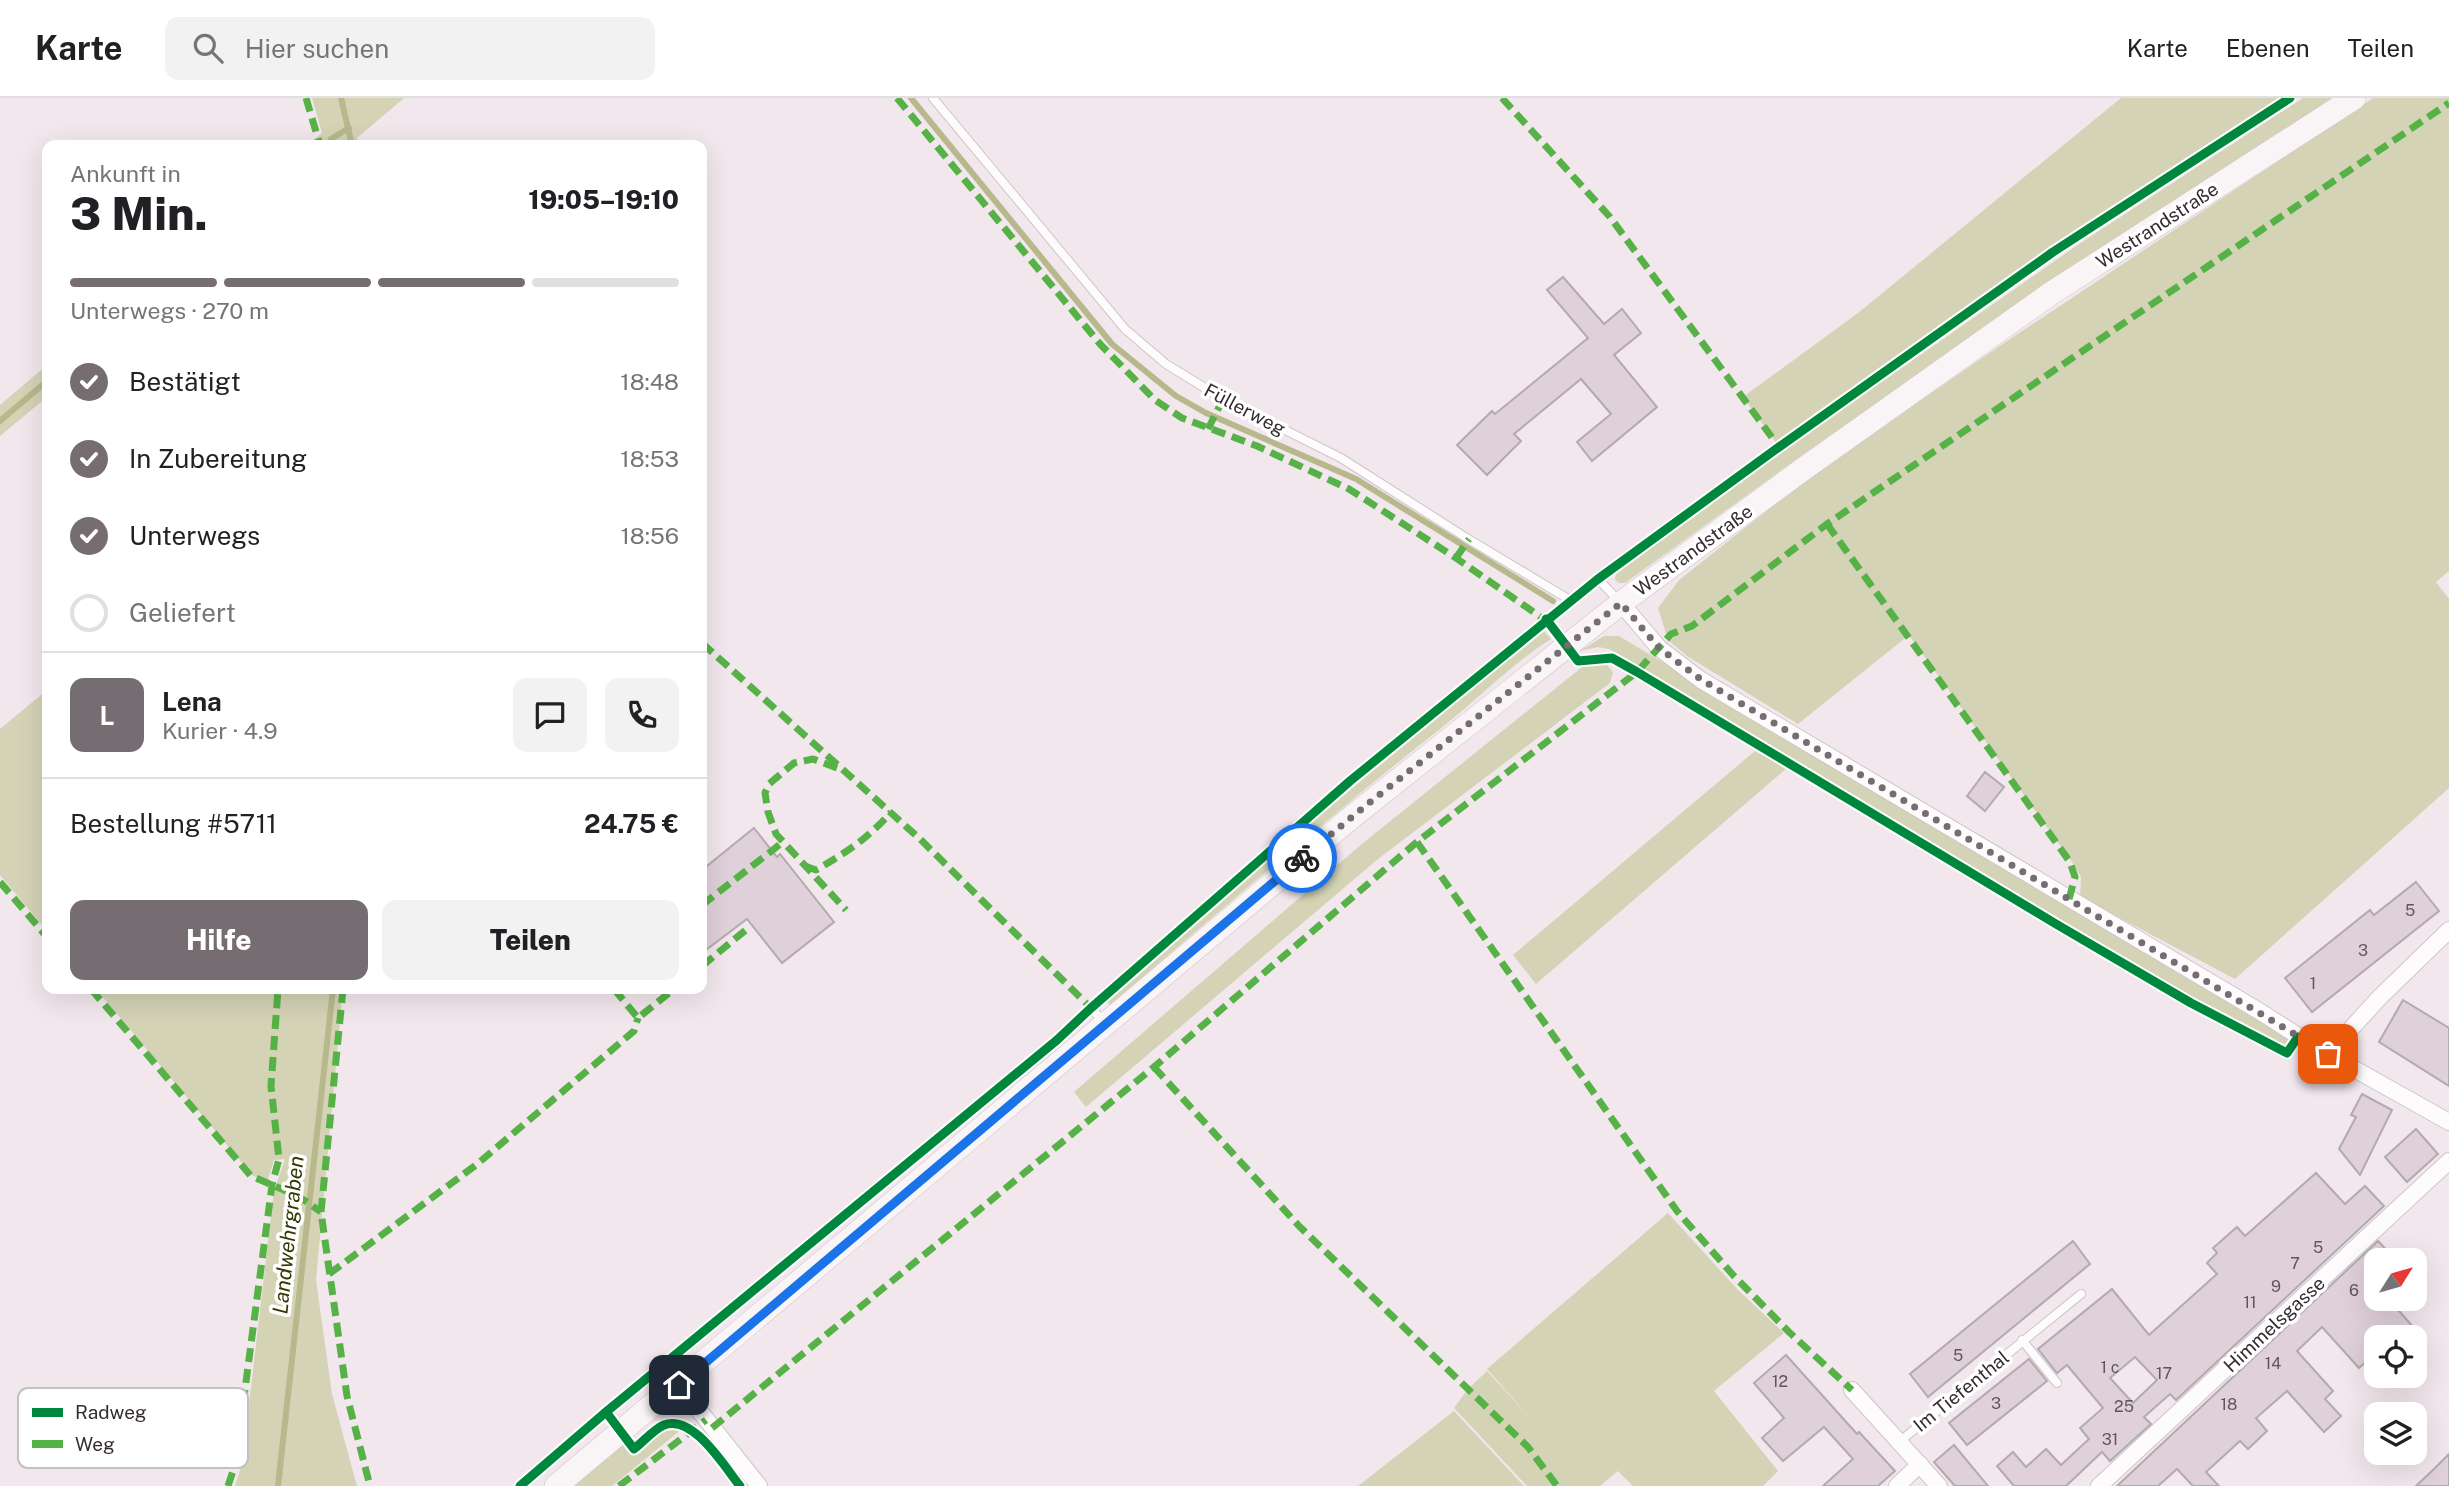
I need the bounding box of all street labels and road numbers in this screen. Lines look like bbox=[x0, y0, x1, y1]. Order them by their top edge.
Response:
street label: Westrandstraße bbox=[2092, 177, 2222, 273]
street label: Füllerweg bbox=[1201, 378, 1289, 440]
street label: Westrandstraße bbox=[1630, 500, 1756, 600]
street label: Himmelsgasse bbox=[2219, 1272, 2329, 1376]
street label: Im Tiefenthal bbox=[1909, 1346, 2013, 1436]

